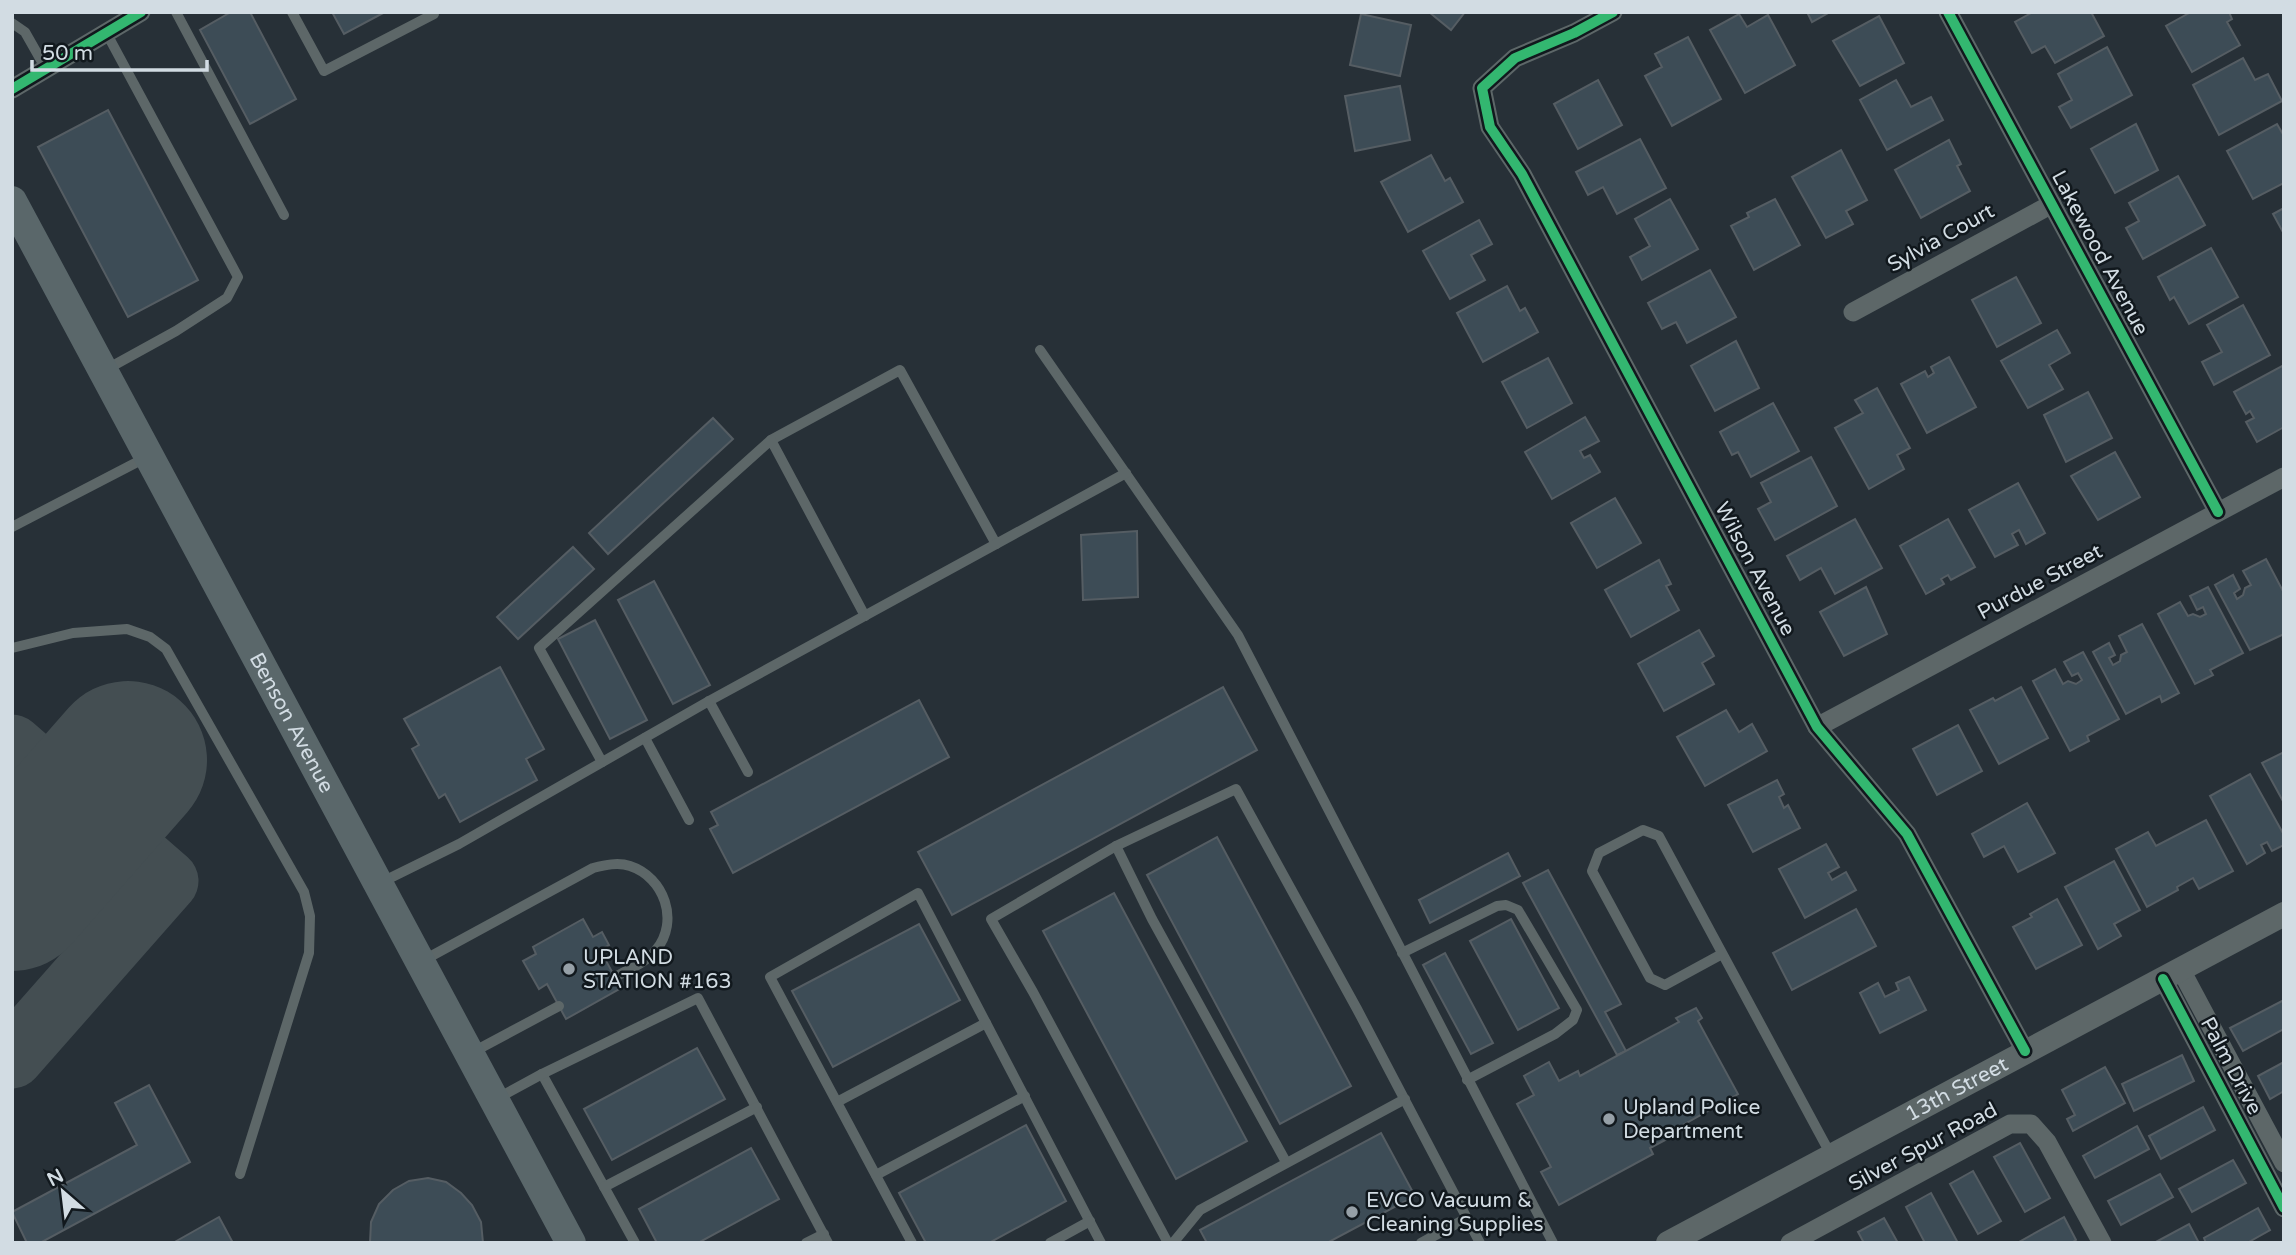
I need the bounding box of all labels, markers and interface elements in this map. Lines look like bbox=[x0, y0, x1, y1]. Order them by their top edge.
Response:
scale bar bbox=[32, 28, 206, 72]
text: 50 m bbox=[42, 41, 93, 66]
street label: Lakewood Avenue bbox=[2046, 166, 2154, 340]
street label: Sylvia Court bbox=[1883, 198, 1999, 278]
street label: Wilson Avenue bbox=[1709, 498, 1801, 640]
street label: Purdue Street bbox=[1973, 539, 2107, 625]
street label: Benson Avenue bbox=[244, 648, 340, 797]
place label: UPLAND STATION #163 bbox=[583, 945, 732, 994]
marker: UPLAND STATION #163 bbox=[561, 961, 577, 977]
street label: Palm Drive bbox=[2195, 1013, 2267, 1119]
street label: 13th Street bbox=[1901, 1051, 2012, 1127]
place label: Upland Police Department bbox=[1623, 1095, 1760, 1144]
street label: Silver Spur Road bbox=[1844, 1097, 2002, 1197]
marker: Upland Police Department bbox=[1601, 1111, 1617, 1127]
north arrow bbox=[28, 1157, 98, 1227]
text: N bbox=[44, 1165, 67, 1191]
place label: EVCO Vacuum & Cleaning Supplies bbox=[1366, 1188, 1544, 1237]
marker: EVCO Vacuum & Cleaning Supplies bbox=[1344, 1204, 1360, 1220]

